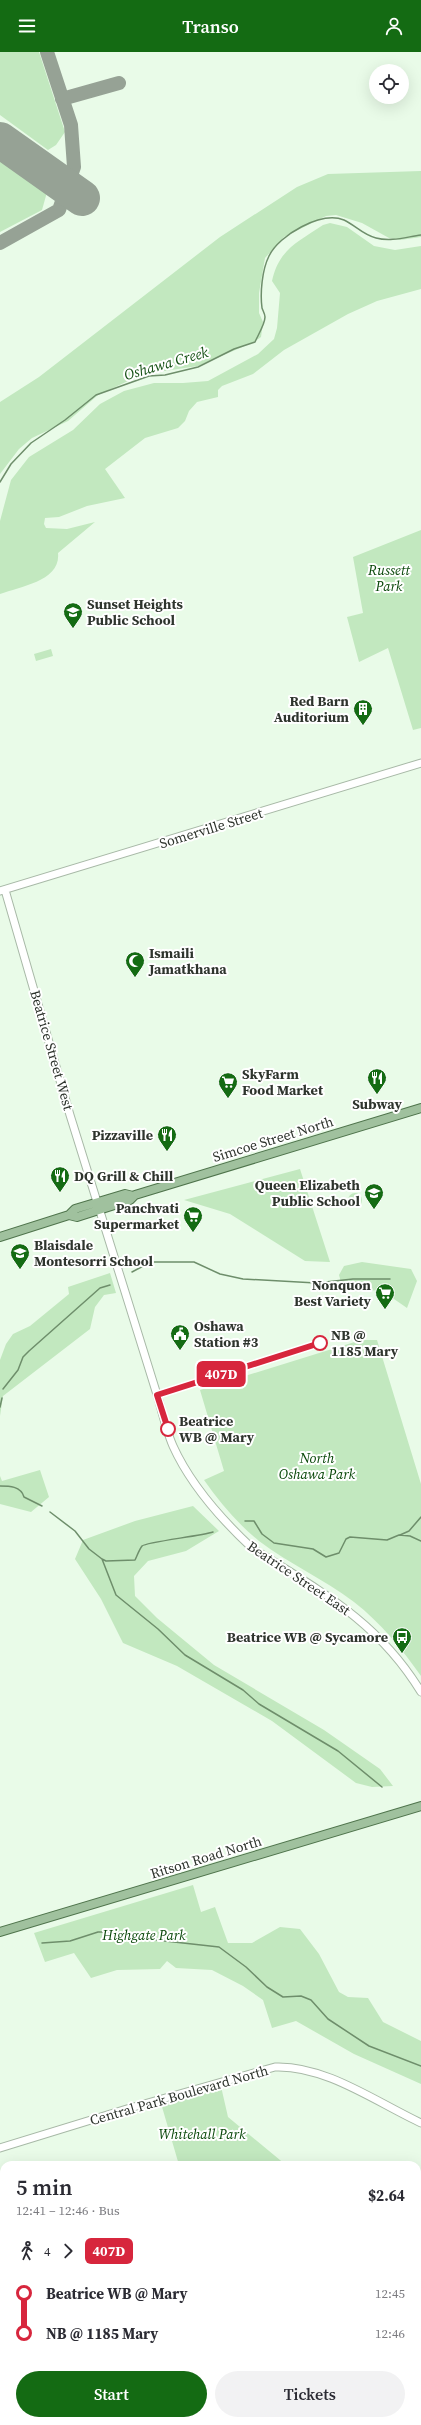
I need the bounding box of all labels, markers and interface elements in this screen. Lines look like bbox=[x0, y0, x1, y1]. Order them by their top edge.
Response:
text: Transo bbox=[182, 14, 239, 39]
icon: menu bbox=[16, 15, 38, 37]
icon: person bbox=[383, 15, 405, 37]
map controls bbox=[369, 64, 409, 104]
button: locate bbox=[369, 64, 409, 104]
water label: Oshawa Creek bbox=[121, 341, 211, 385]
park label: Russett Park bbox=[367, 560, 411, 596]
place label: Sunset Heights Public School bbox=[87, 594, 184, 630]
school or university icon: Sunset Heights Public School bbox=[62, 601, 84, 629]
place label: Red Barn Auditorium bbox=[274, 691, 349, 727]
building icon: Red Barn Auditorium bbox=[352, 698, 374, 726]
street label: Somerville Street bbox=[157, 803, 265, 853]
place label: Ismaili Jamatkhana bbox=[148, 943, 227, 979]
mosque icon: Ismaili Jamatkhana bbox=[124, 950, 146, 978]
street label: Beatrice Street West bbox=[25, 988, 79, 1113]
place label: SkyFarm Food Market bbox=[242, 1064, 324, 1100]
restaurant icon: Subway bbox=[366, 1067, 388, 1095]
supermarket icon: SkyFarm Food Market bbox=[217, 1071, 239, 1099]
place label: Subway bbox=[352, 1094, 402, 1114]
street label: Simcoe Street North bbox=[210, 1111, 336, 1167]
restaurant icon: Pizzaville bbox=[156, 1124, 178, 1152]
place label: Pizzaville bbox=[92, 1125, 153, 1145]
restaurant icon: DQ Grill & Chill bbox=[49, 1165, 71, 1193]
place label: DQ Grill & Chill bbox=[74, 1166, 174, 1186]
place label: Queen Elizabeth Public School bbox=[255, 1175, 360, 1211]
school or university icon: Queen Elizabeth Public School bbox=[363, 1182, 385, 1210]
place label: Panchvati Supermarket bbox=[94, 1198, 180, 1234]
supermarket icon: Panchvati Supermarket bbox=[182, 1205, 204, 1233]
place label: Blaisdale Montesorri School bbox=[34, 1235, 154, 1271]
school or university icon: Blaisdale Montesorri School bbox=[9, 1242, 31, 1270]
place label: Nonquon Best Variety bbox=[294, 1275, 372, 1311]
supermarket icon: Nonquon Best Variety bbox=[374, 1282, 396, 1310]
place label: Oshawa Station #3 bbox=[194, 1316, 259, 1352]
public building icon: Oshawa Station #3 bbox=[169, 1323, 191, 1351]
place label: NB @ 1185 Mary bbox=[331, 1325, 399, 1361]
marker: NB @ 1185 Mary bbox=[312, 1335, 328, 1351]
line badge: 407D bbox=[193, 1361, 249, 1387]
text: 407D bbox=[205, 1364, 237, 1384]
place label: Beatrice WB @ Mary bbox=[179, 1411, 255, 1447]
marker: Beatrice WB @ Mary bbox=[160, 1421, 176, 1437]
park label: North Oshawa Park bbox=[279, 1448, 356, 1484]
street label: Beatrice Street East bbox=[243, 1536, 355, 1620]
bus stop icon: Beatrice WB @ Sycamore bbox=[391, 1626, 413, 1654]
place label: Beatrice WB @ Sycamore bbox=[227, 1627, 388, 1647]
street label: Ritson Road North bbox=[148, 1831, 264, 1883]
park label: Highgate Park bbox=[101, 1925, 186, 1945]
street label: Central Park Boulevard North bbox=[87, 2060, 271, 2130]
park label: Whitehall Park bbox=[158, 2124, 246, 2144]
text: 5 min bbox=[16, 2172, 72, 2202]
text: $2.64 bbox=[368, 2185, 405, 2206]
text: 12:41 – 12:46 · Bus bbox=[16, 2202, 120, 2219]
icon: walk bbox=[16, 2240, 38, 2262]
icon: forward bbox=[57, 2240, 79, 2262]
text: 407D bbox=[93, 2241, 125, 2261]
text: 4 bbox=[44, 2243, 51, 2260]
text: Beatrice WB @ Mary bbox=[46, 2283, 188, 2304]
text: 12:45 bbox=[375, 2285, 405, 2302]
text: NB @ 1185 Mary bbox=[46, 2323, 158, 2344]
text: 12:46 bbox=[375, 2325, 405, 2342]
button: Start bbox=[16, 2371, 207, 2417]
button: Tickets bbox=[215, 2371, 405, 2417]

